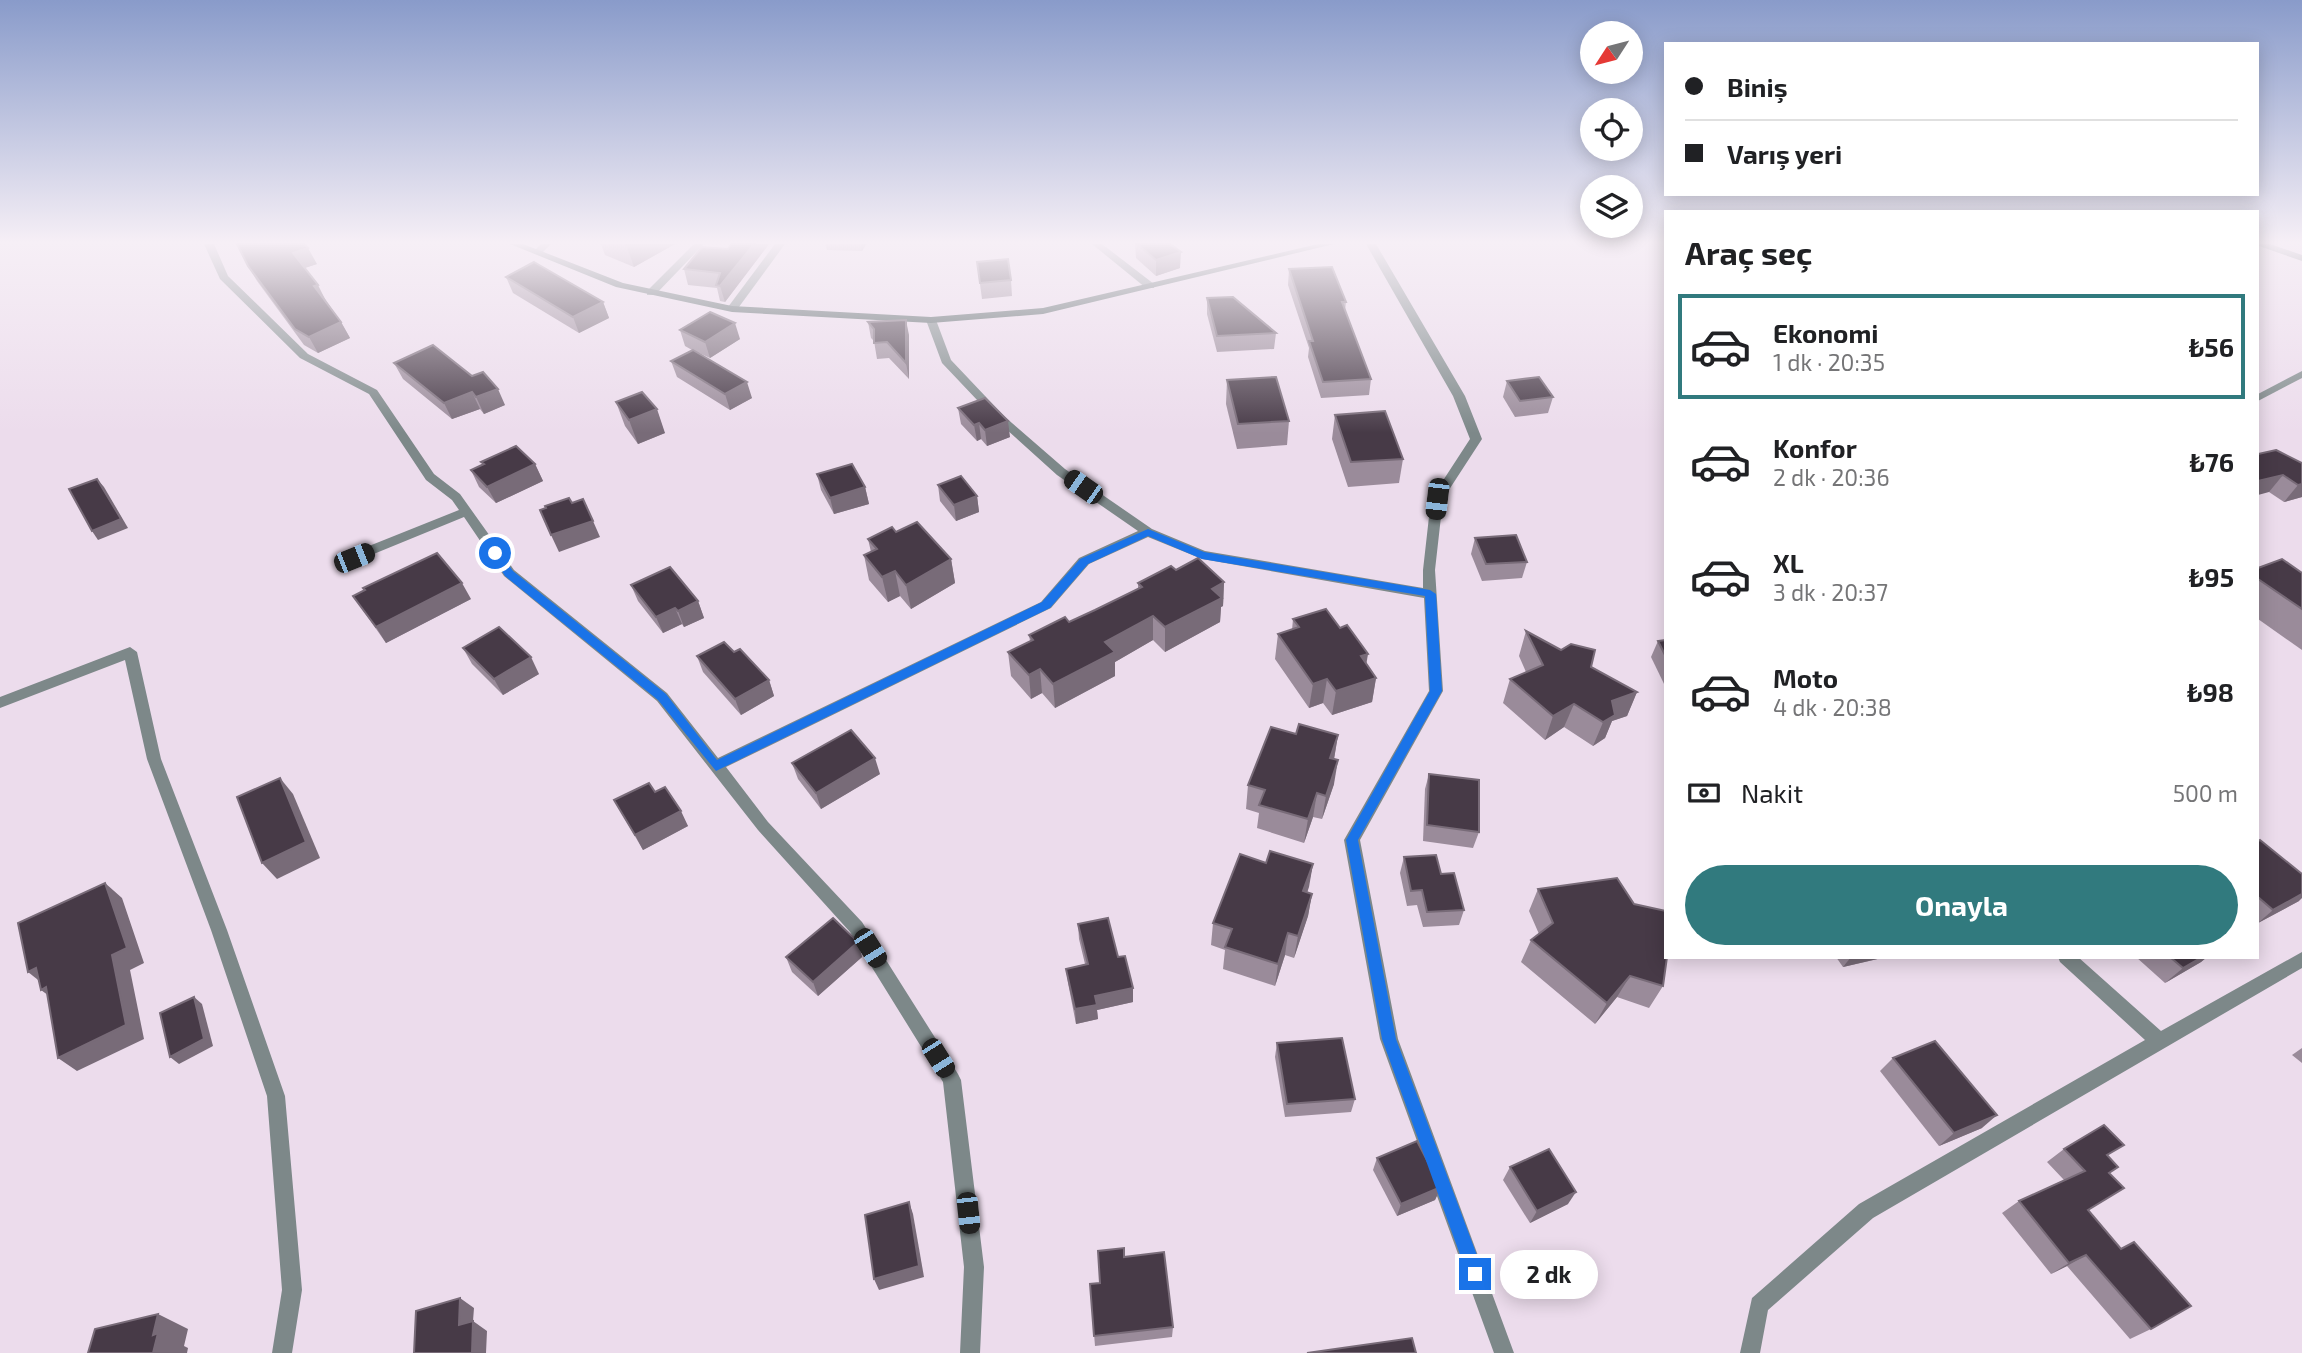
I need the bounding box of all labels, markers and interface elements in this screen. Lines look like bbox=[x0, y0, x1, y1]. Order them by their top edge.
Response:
north arrow bbox=[1580, 21, 1643, 84]
map controls bbox=[1580, 21, 1643, 238]
text: Biniş bbox=[1727, 71, 1787, 102]
button: locate bbox=[1580, 98, 1643, 161]
text: Varış yeri bbox=[1727, 138, 1842, 169]
button: layers bbox=[1580, 175, 1643, 238]
text: Araç seç bbox=[1685, 233, 1812, 271]
icon: car bbox=[1689, 315, 1752, 378]
text: Ekonomi bbox=[1773, 317, 1879, 348]
text: ₺56 bbox=[2189, 331, 2234, 362]
text: 1 dk · 20:35 bbox=[1773, 348, 1885, 376]
icon: car bbox=[1689, 430, 1752, 493]
text: Konfor bbox=[1773, 432, 1857, 463]
text: ₺76 bbox=[2189, 446, 2234, 477]
text: 2 dk · 20:36 bbox=[1773, 463, 1890, 491]
car bbox=[1060, 466, 1107, 508]
car bbox=[1425, 477, 1450, 521]
route start bbox=[479, 537, 511, 569]
car bbox=[331, 540, 378, 576]
icon: car bbox=[1689, 545, 1752, 608]
text: XL bbox=[1773, 547, 1804, 578]
text: ₺95 bbox=[2189, 561, 2234, 592]
text: 3 dk · 20:37 bbox=[1773, 578, 1888, 606]
icon: car bbox=[1689, 660, 1752, 723]
text: Moto bbox=[1773, 662, 1838, 693]
text: ₺98 bbox=[2187, 676, 2234, 707]
text: 4 dk · 20:38 bbox=[1773, 693, 1892, 721]
icon: cash bbox=[1685, 774, 1723, 812]
text: Nakit bbox=[1741, 777, 1803, 808]
text: 500 m bbox=[2173, 779, 2238, 807]
button: Onayla bbox=[1685, 865, 2238, 945]
car bbox=[850, 925, 891, 971]
car bbox=[918, 1035, 959, 1081]
car bbox=[956, 1191, 981, 1235]
callout: 2 dk bbox=[1500, 1250, 1598, 1298]
route end bbox=[1459, 1258, 1491, 1290]
text: 2 dk bbox=[1527, 1260, 1571, 1288]

